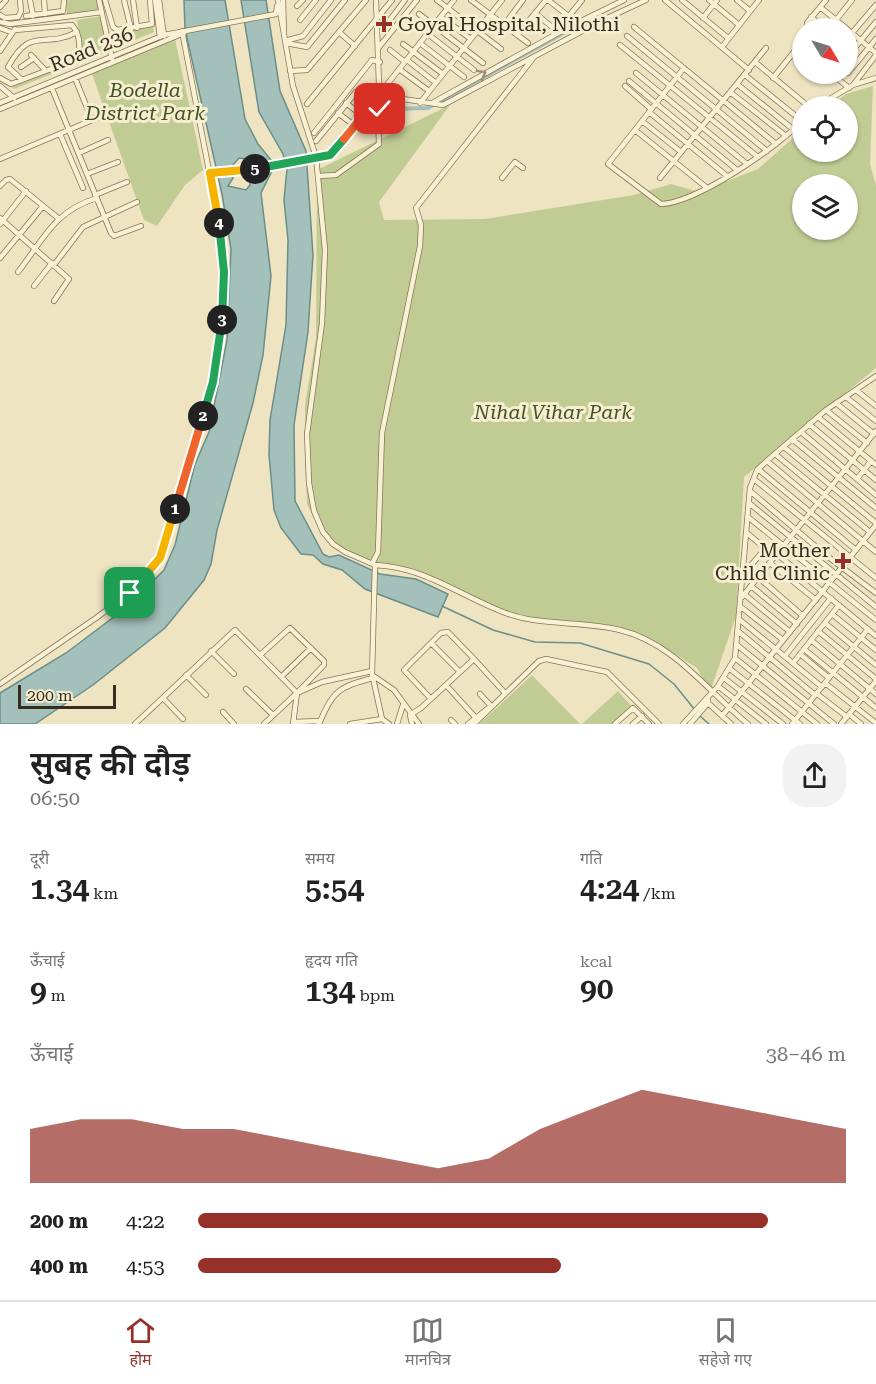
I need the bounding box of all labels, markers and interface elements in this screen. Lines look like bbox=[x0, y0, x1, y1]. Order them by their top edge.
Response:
place label: Goyal Hospital, Nilothi bbox=[398, 12, 620, 36]
marker: Goyal Hospital, Nilothi bbox=[375, 15, 393, 33]
north arrow bbox=[792, 18, 858, 84]
map controls bbox=[792, 18, 858, 240]
street label: Road 236 bbox=[46, 21, 136, 77]
one-way arrow bbox=[476, 70, 487, 81]
park label: Bodella District Park bbox=[84, 78, 205, 125]
pin bbox=[354, 83, 405, 134]
icon: check bbox=[363, 92, 396, 125]
button: locate bbox=[792, 96, 858, 162]
pin: 5 bbox=[240, 154, 270, 184]
text: 5 bbox=[251, 159, 259, 178]
button: layers bbox=[792, 174, 858, 240]
pin: 4 bbox=[204, 208, 234, 238]
text: 4 bbox=[215, 213, 223, 232]
pin: 3 bbox=[207, 305, 237, 335]
text: 3 bbox=[218, 310, 226, 329]
park label: Nihal Vihar Park bbox=[473, 400, 632, 424]
pin: 2 bbox=[188, 401, 218, 431]
text: 2 bbox=[199, 406, 207, 425]
pin: 1 bbox=[160, 494, 190, 524]
text: 1 bbox=[171, 499, 179, 518]
place label: Mother Child Clinic bbox=[715, 538, 830, 585]
marker: Mother Child Clinic bbox=[834, 552, 852, 570]
pin bbox=[104, 567, 155, 618]
icon: arrive bbox=[113, 576, 146, 609]
scale bar bbox=[18, 682, 116, 710]
text: 200 m bbox=[27, 686, 73, 705]
text: सुबह की दौड़ bbox=[30, 744, 190, 783]
button: share bbox=[783, 744, 846, 807]
text: 06:50 bbox=[30, 786, 80, 810]
text: दूरी bbox=[30, 849, 49, 868]
text: समय bbox=[305, 849, 335, 868]
text: गति bbox=[580, 849, 602, 868]
text: 1.34 bbox=[30, 871, 89, 906]
text: 5:54 bbox=[305, 871, 364, 906]
text: 4:24 bbox=[580, 871, 639, 906]
text: km bbox=[89, 884, 118, 903]
text: /km bbox=[639, 884, 676, 903]
text: ऊँचाई bbox=[30, 951, 65, 970]
text: हृदय गति bbox=[305, 951, 358, 970]
text: kcal bbox=[580, 952, 612, 971]
text: 90 bbox=[580, 971, 614, 1006]
text: 9 bbox=[30, 973, 47, 1008]
text: 134 bbox=[305, 973, 355, 1008]
text: m bbox=[47, 986, 65, 1005]
text: bpm bbox=[355, 986, 395, 1005]
text: ऊँचाई bbox=[30, 1042, 73, 1066]
text: 38–46 m bbox=[766, 1042, 846, 1066]
text: 200 m bbox=[30, 1209, 88, 1233]
text: 4:22 bbox=[126, 1209, 165, 1233]
text: 400 m bbox=[30, 1254, 88, 1278]
text: 4:53 bbox=[126, 1254, 165, 1278]
tab: होम bbox=[124, 1314, 157, 1372]
tab: मानचित्र bbox=[405, 1314, 451, 1372]
tab: सहेजे गए bbox=[699, 1314, 752, 1372]

